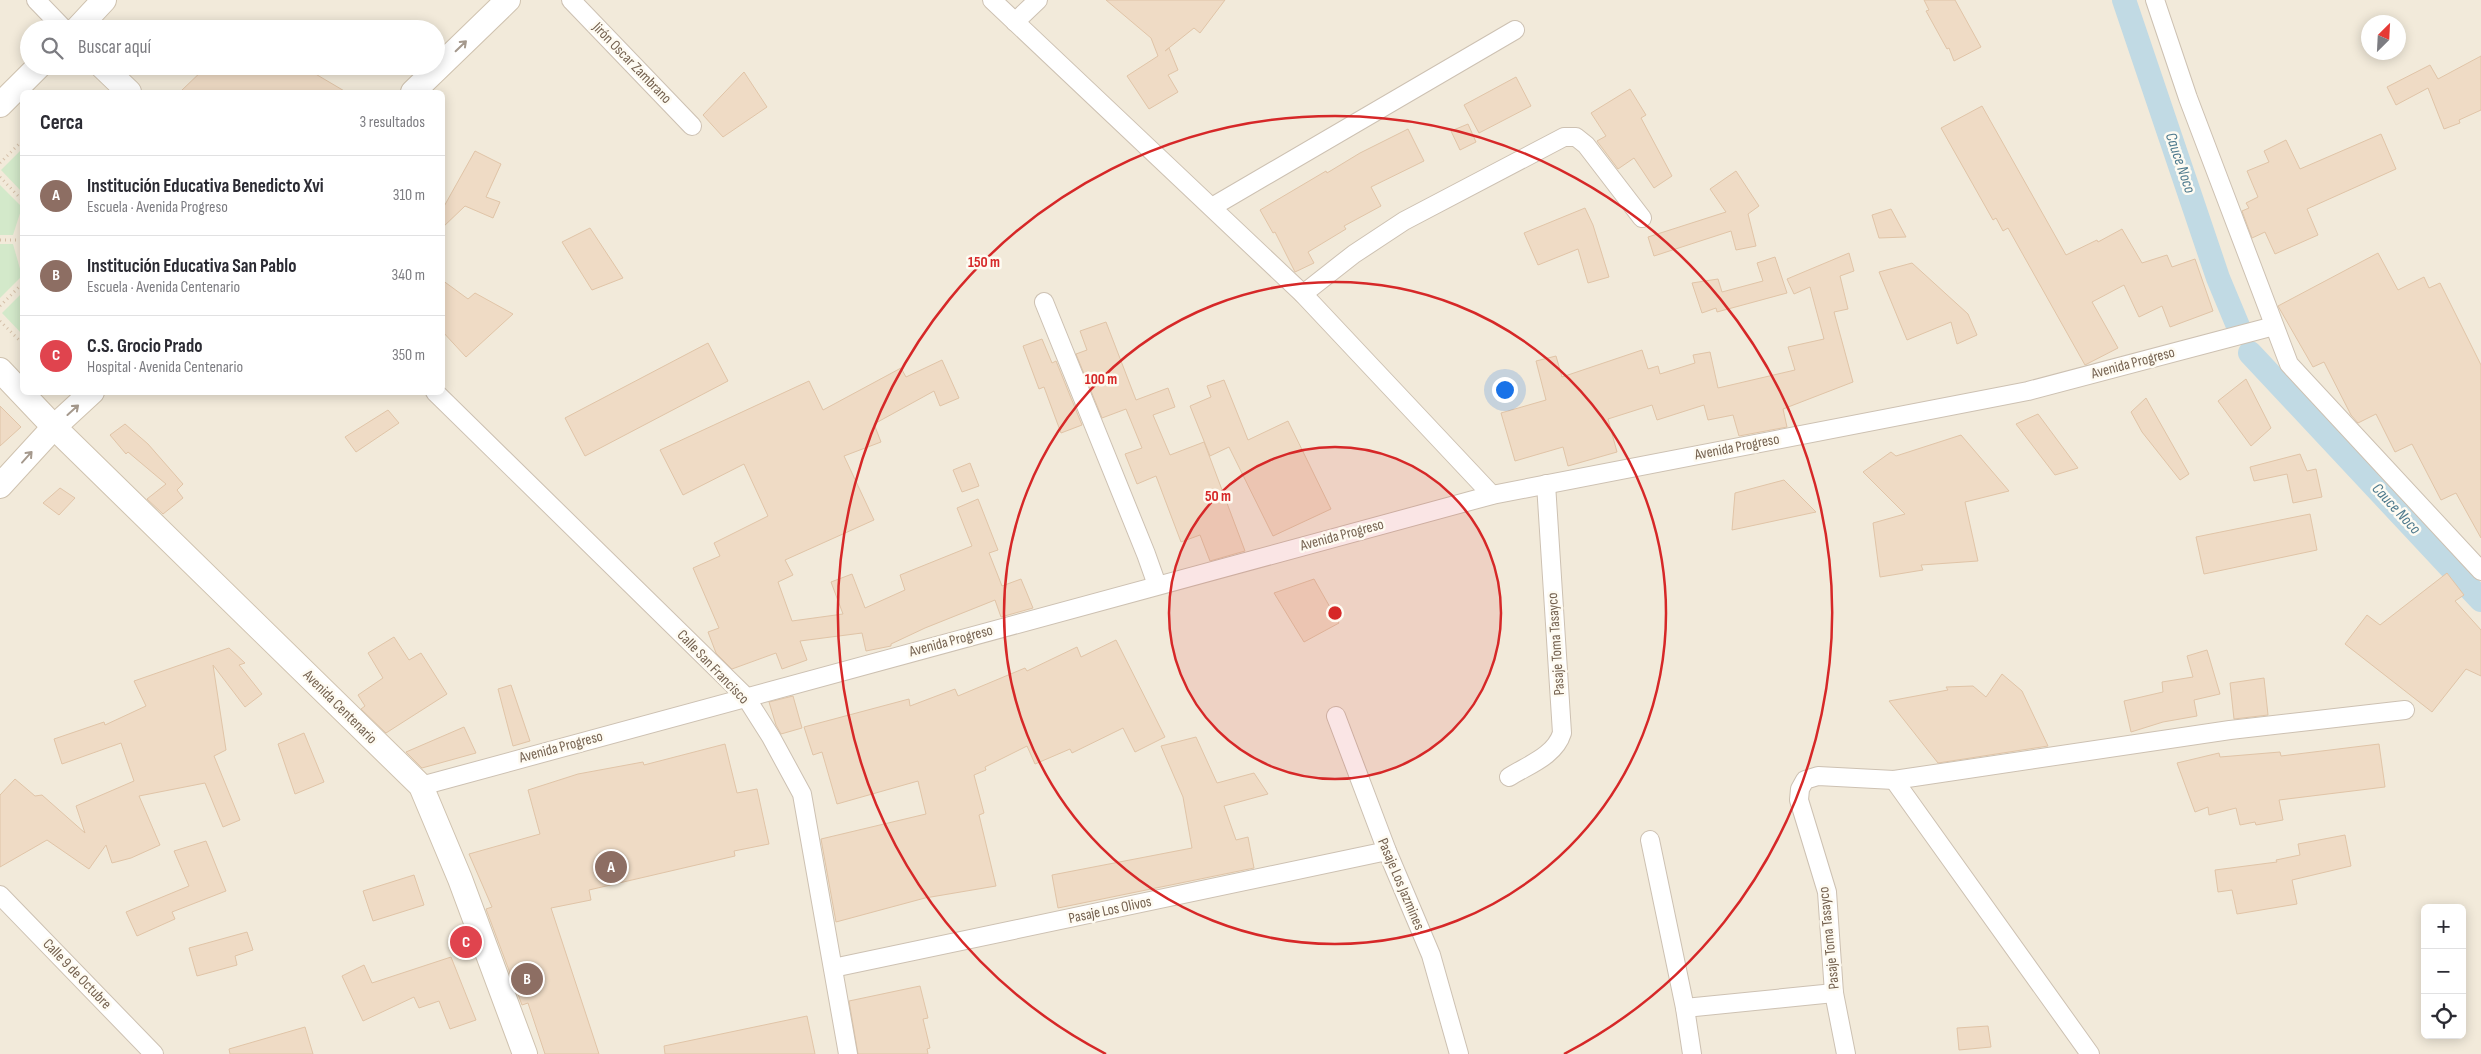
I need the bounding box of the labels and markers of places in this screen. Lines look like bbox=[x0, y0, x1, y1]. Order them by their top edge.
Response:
centre of rings bbox=[1326, 604, 1344, 622]
pin: A bbox=[595, 848, 627, 886]
pin: C bbox=[450, 923, 482, 961]
pin: B bbox=[511, 960, 543, 998]

